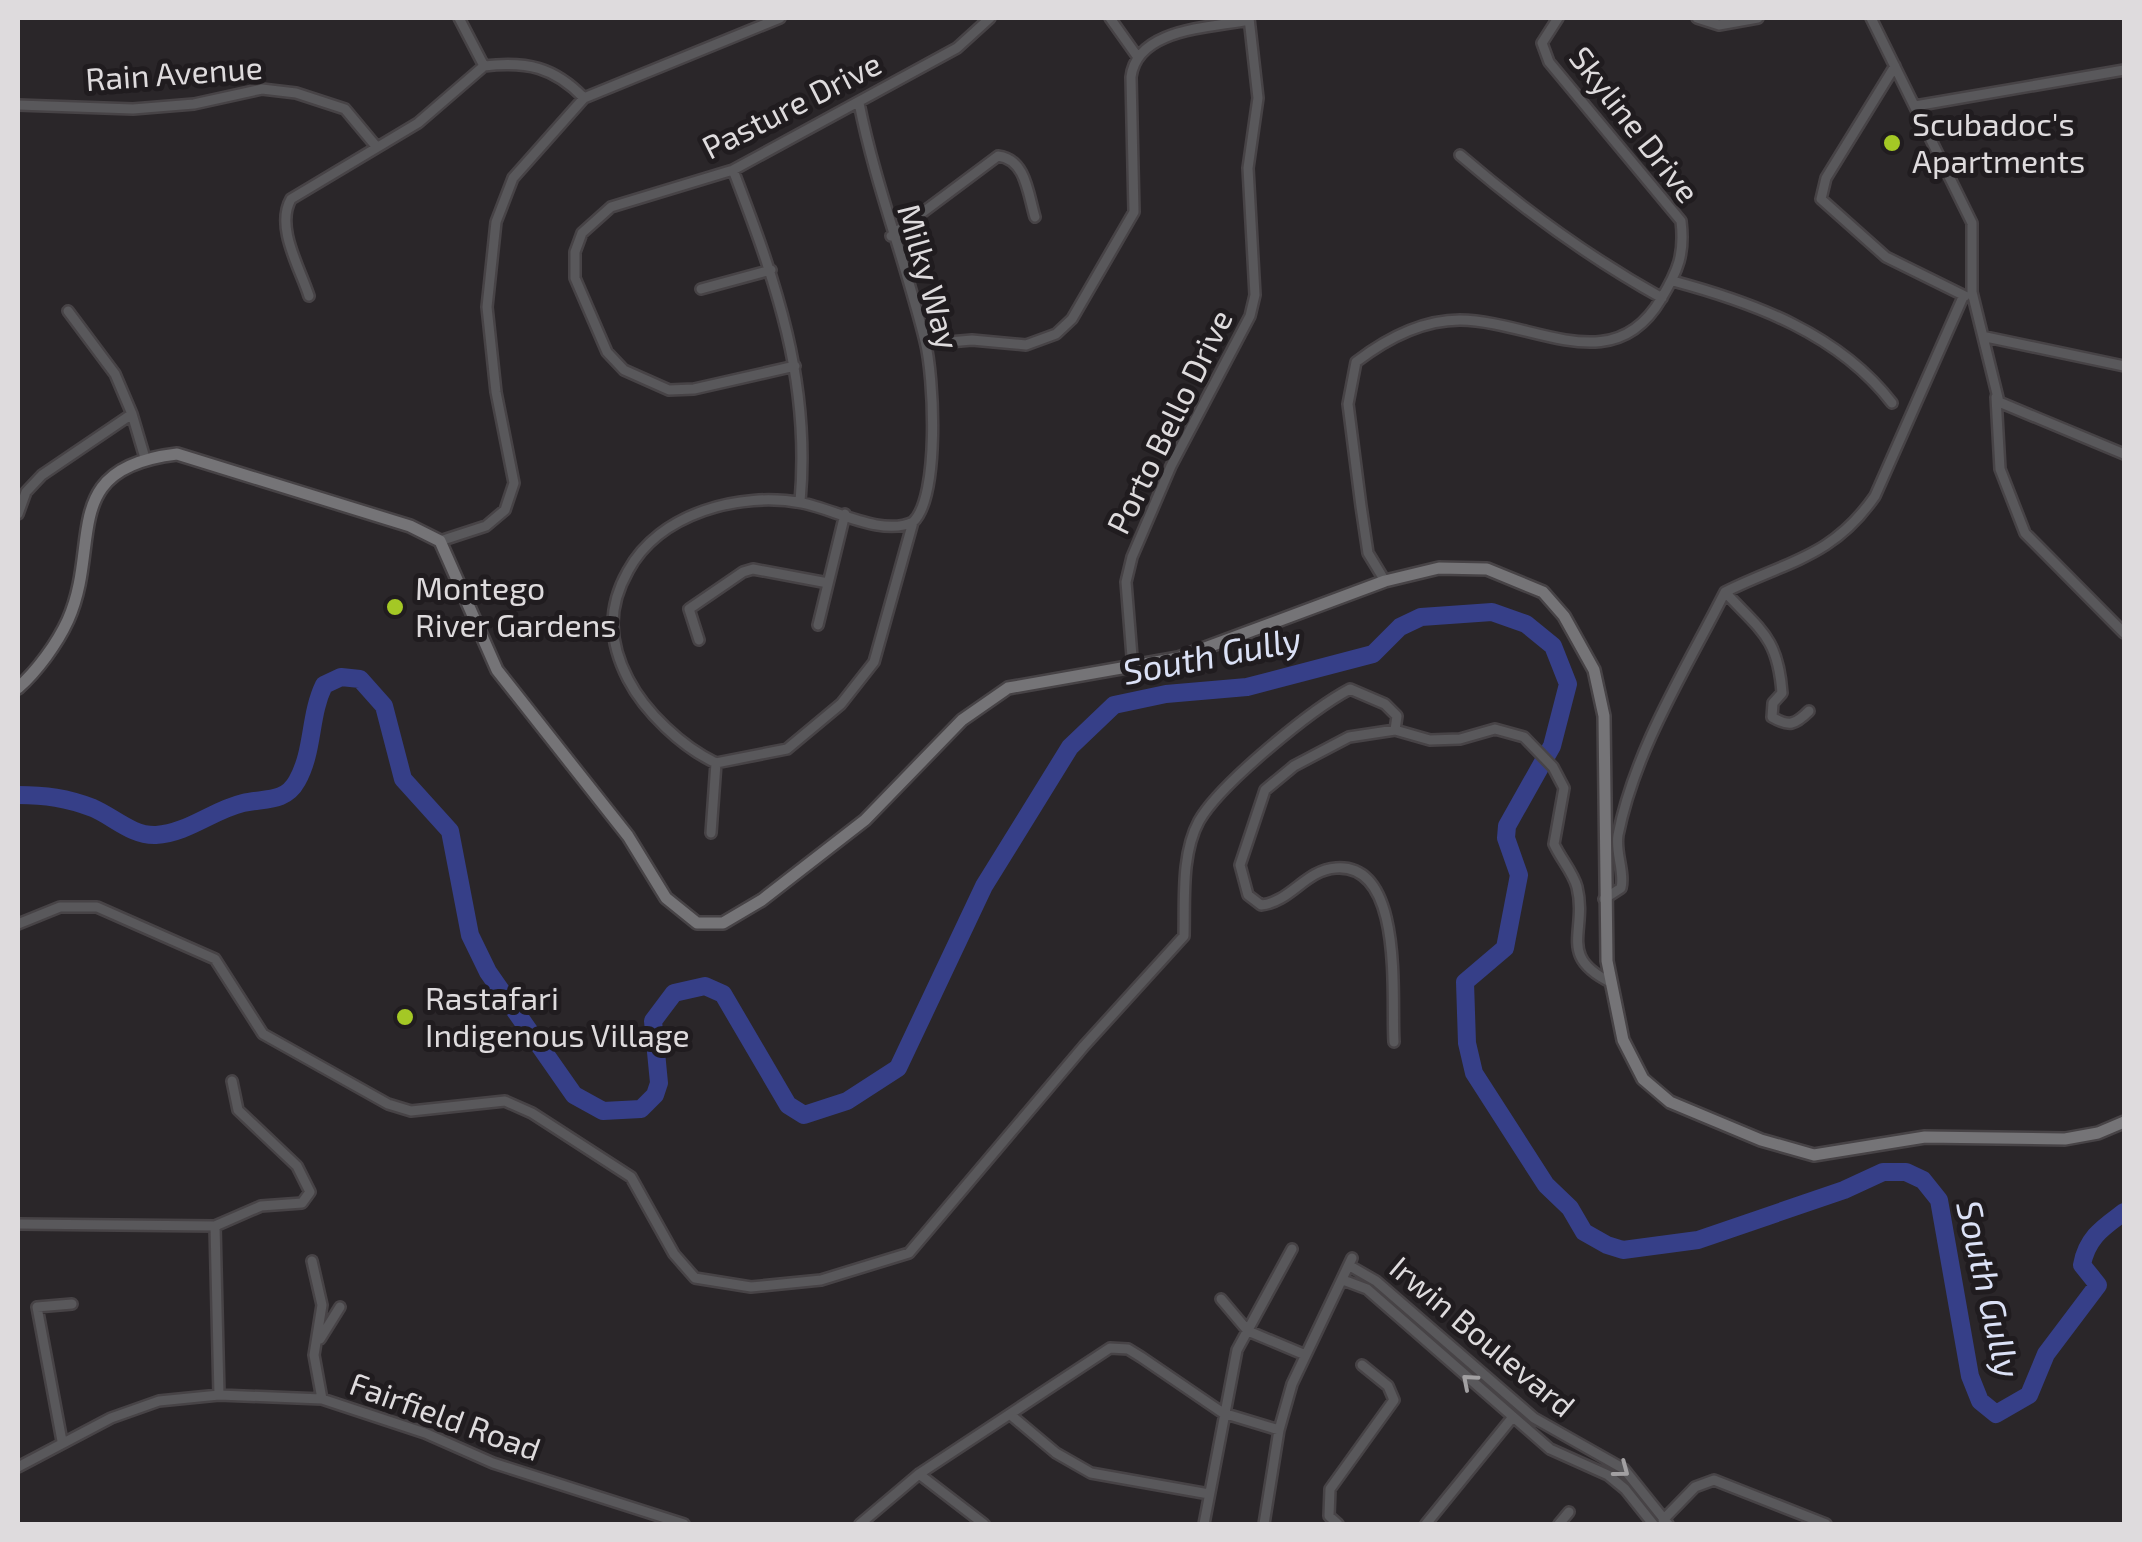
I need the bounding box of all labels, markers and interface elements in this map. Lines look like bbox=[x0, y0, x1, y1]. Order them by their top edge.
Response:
street label: Skyline Drive bbox=[1563, 38, 1708, 209]
street label: Pasture Drive bbox=[695, 43, 887, 166]
street label: Rain Avenue bbox=[84, 47, 264, 97]
place label: Scubadoc's Apartments bbox=[1912, 104, 2085, 179]
marker: Scubadoc's Apartments bbox=[1881, 132, 1903, 154]
street label: Milky Way bbox=[891, 200, 969, 353]
street label: Porto Bello Drive bbox=[1098, 303, 1239, 539]
place label: Montego River Gardens bbox=[415, 568, 617, 643]
marker: Montego River Gardens bbox=[384, 596, 406, 618]
water label: South Gully bbox=[1119, 616, 1305, 693]
place label: Rastafari Indigenous Village bbox=[425, 978, 690, 1053]
marker: Rastafari Indigenous Village bbox=[394, 1006, 416, 1028]
water label: South Gully bbox=[1948, 1196, 2031, 1382]
street label: Irwin Boulevard bbox=[1383, 1247, 1583, 1424]
street label: Fairfield Road bbox=[345, 1363, 546, 1467]
one-way arrow bbox=[1462, 1374, 1481, 1392]
one-way arrow bbox=[1611, 1458, 1629, 1475]

